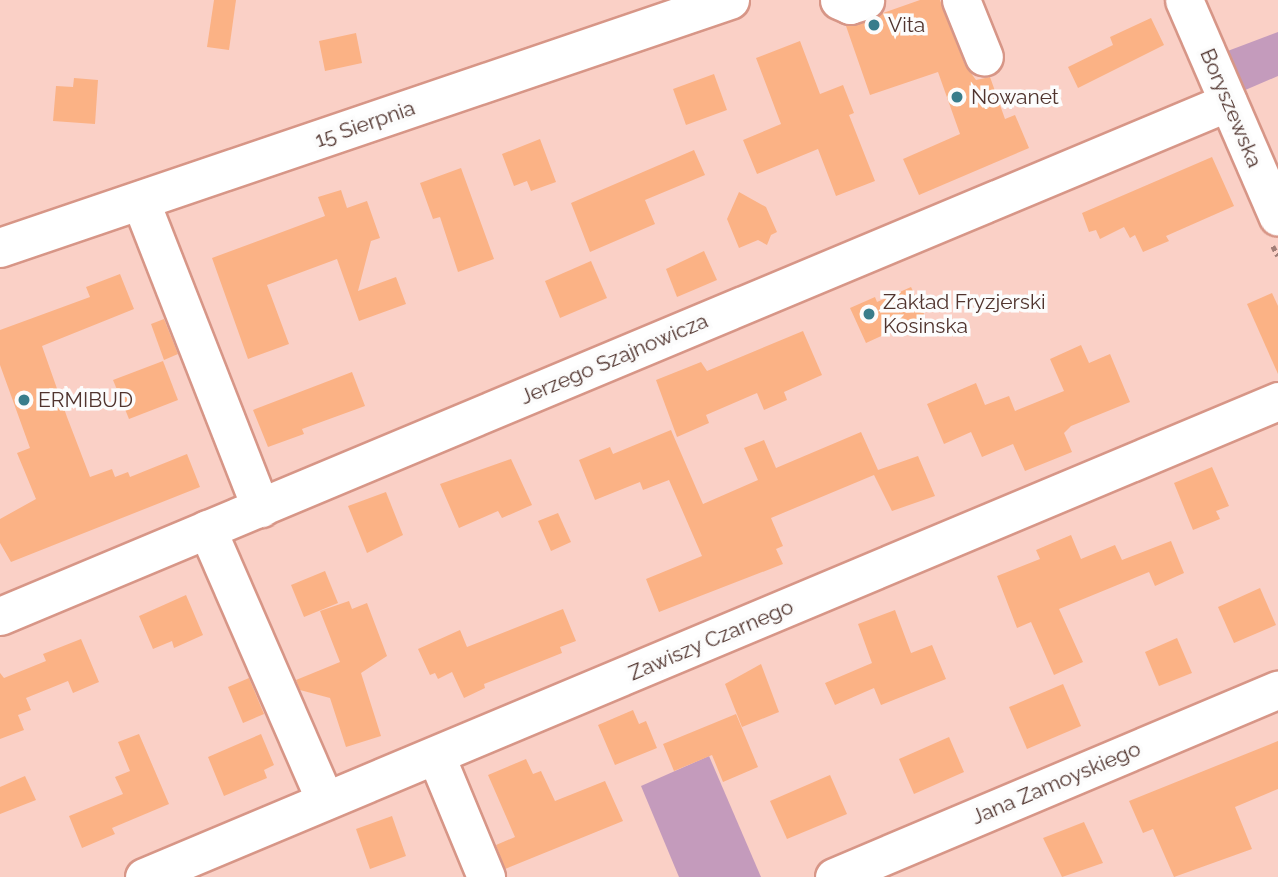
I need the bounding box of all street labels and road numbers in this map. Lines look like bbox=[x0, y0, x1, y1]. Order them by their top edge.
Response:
street label: Boryszewska bbox=[1195, 45, 1267, 171]
street label: 15 Sierpnia bbox=[312, 95, 418, 153]
street label: Jerzego Szajnowicza bbox=[516, 308, 712, 410]
street label: Zawiszy Czarnego bbox=[625, 594, 797, 686]
street label: Jana Zamoyskiego bbox=[968, 736, 1144, 830]

